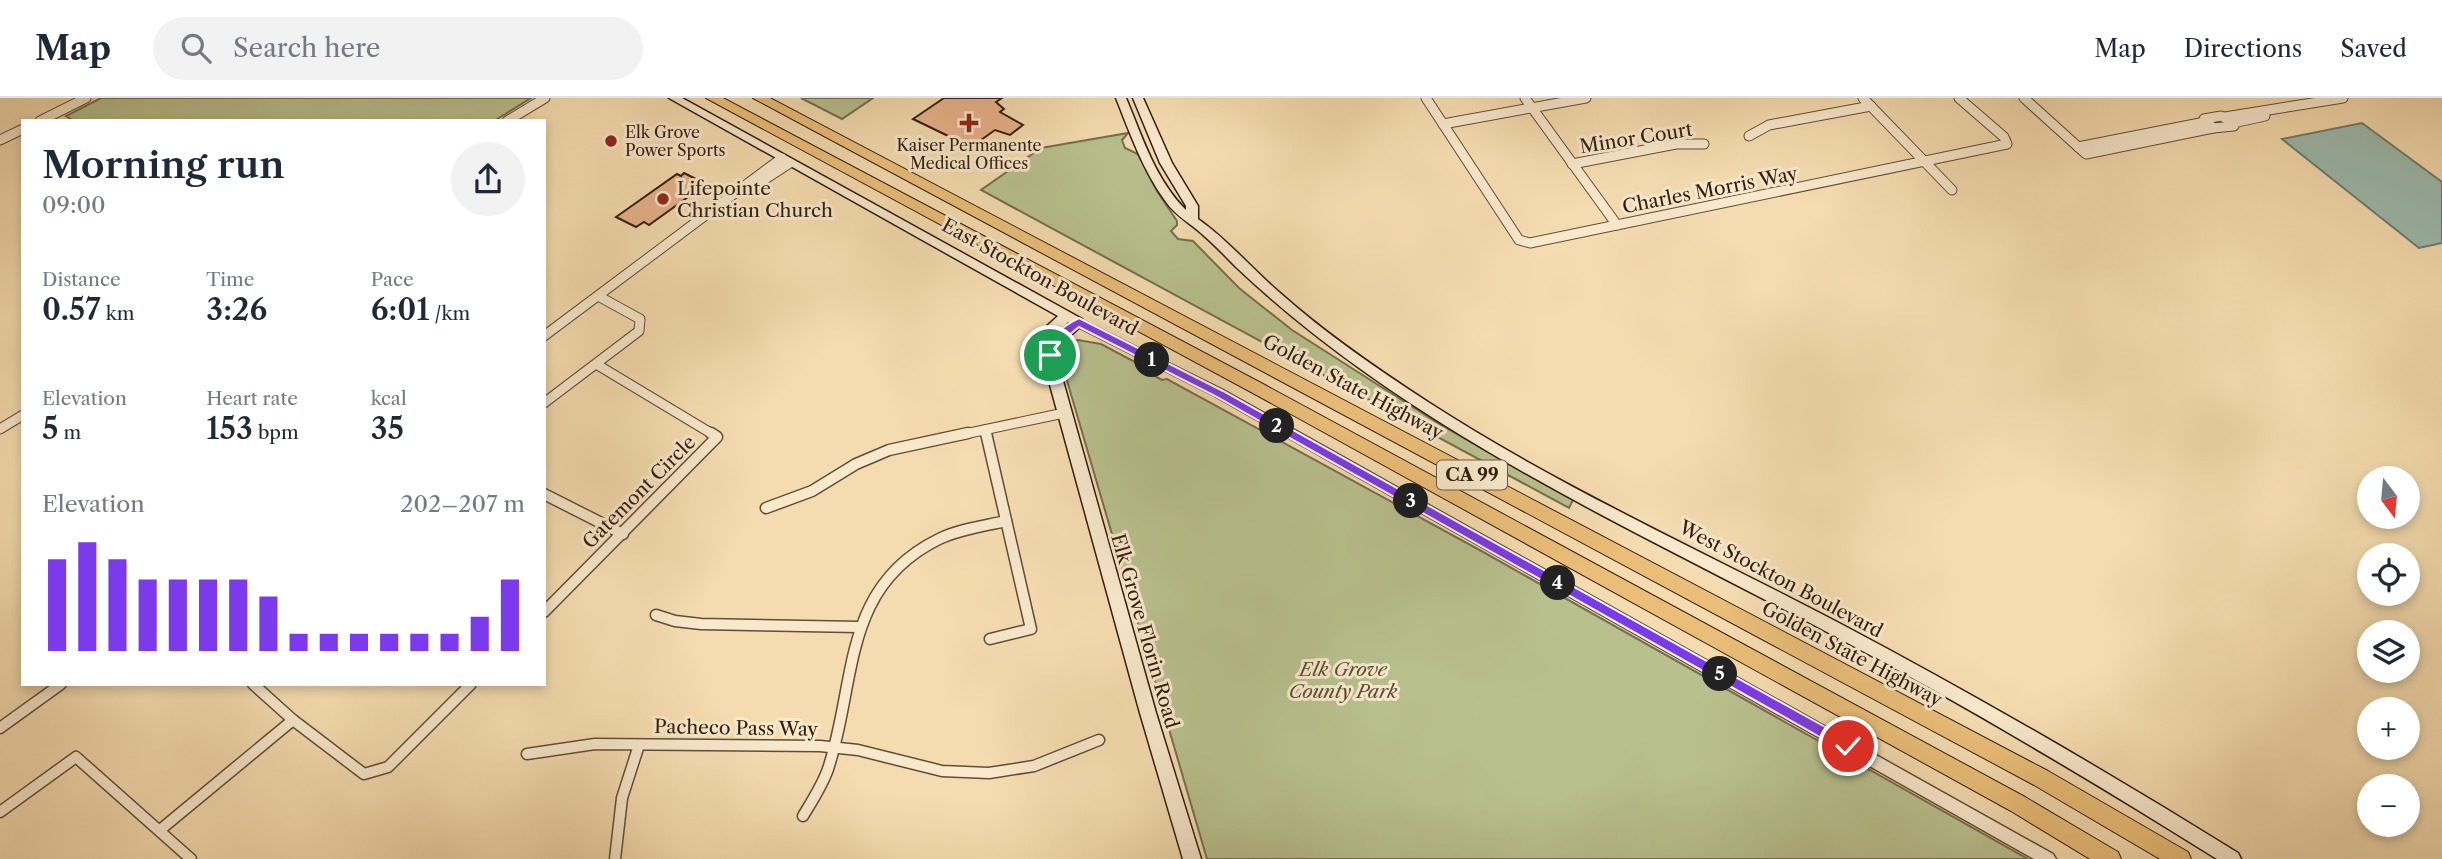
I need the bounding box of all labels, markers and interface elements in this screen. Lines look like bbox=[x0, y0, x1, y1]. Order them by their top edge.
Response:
search box bbox=[153, 17, 643, 80]
text: Map bbox=[35, 28, 111, 69]
icon: search bbox=[177, 29, 215, 67]
text: Search here bbox=[233, 32, 380, 64]
text: Map bbox=[2094, 34, 2146, 63]
text: Directions bbox=[2184, 34, 2302, 63]
text: Saved bbox=[2340, 34, 2407, 63]
marker: Kaiser Permanente Medical Offices bbox=[959, 113, 979, 133]
street label: Minor Court bbox=[1578, 118, 1694, 158]
place label: Elk Grove Power Sports bbox=[625, 122, 726, 160]
marker: Elk Grove Power Sports bbox=[603, 133, 619, 149]
place label: Kaiser Permanente Medical Offices bbox=[896, 135, 1042, 173]
text: Morning run bbox=[42, 141, 285, 188]
button: share bbox=[451, 142, 525, 216]
street label: Charles Morris Way bbox=[1620, 162, 1800, 218]
place label: Lifepointe Christian Church bbox=[677, 177, 833, 222]
text: 09:00 bbox=[42, 191, 106, 219]
marker: Lifepointe Christian Church bbox=[655, 191, 671, 207]
street label: East Stockton Boulevard bbox=[938, 213, 1142, 341]
text: Distance bbox=[42, 268, 121, 291]
text: Time bbox=[206, 268, 254, 291]
text: Pace bbox=[371, 268, 414, 291]
text: 0.57 bbox=[42, 291, 101, 328]
text: 3:26 bbox=[206, 291, 267, 328]
text: 6:01 bbox=[371, 291, 430, 328]
text: km bbox=[101, 302, 134, 325]
text: /km bbox=[430, 302, 470, 325]
pin bbox=[1020, 325, 1080, 385]
street label: Golden State Highway bbox=[1259, 330, 1448, 445]
icon: arrive bbox=[1031, 336, 1069, 374]
pin: 1 bbox=[1134, 342, 1170, 378]
text: 1 bbox=[1147, 348, 1156, 371]
text: Elevation bbox=[42, 387, 127, 410]
text: Heart rate bbox=[206, 387, 298, 410]
text: kcal bbox=[371, 387, 407, 410]
pin: 2 bbox=[1260, 408, 1294, 444]
text: 5 bbox=[42, 410, 58, 447]
text: 153 bbox=[206, 410, 253, 447]
text: 35 bbox=[371, 410, 404, 447]
text: 2 bbox=[1271, 414, 1282, 437]
text: m bbox=[58, 421, 81, 444]
text: bpm bbox=[253, 421, 299, 444]
street label: Gatemont Circle bbox=[578, 431, 700, 553]
road number: CA 99 bbox=[1437, 460, 1507, 489]
north arrow bbox=[2357, 466, 2420, 528]
map controls bbox=[2357, 466, 2420, 837]
pin: 3 bbox=[1394, 484, 1428, 518]
text: 3 bbox=[1405, 489, 1416, 512]
text: Elevation bbox=[42, 490, 145, 518]
text: 202–207 m bbox=[400, 490, 525, 518]
street label: West Stockton Boulevard bbox=[1674, 515, 1887, 643]
street label: Elk Grove Florin Road bbox=[1106, 531, 1184, 731]
button: locate bbox=[2357, 543, 2420, 606]
pin: 4 bbox=[1540, 566, 1576, 601]
text: 4 bbox=[1552, 571, 1563, 594]
street label: Golden State Highway bbox=[1758, 597, 1947, 712]
button: layers bbox=[2357, 620, 2420, 683]
pin: 5 bbox=[1702, 656, 1738, 692]
park label: Elk Grove County Park bbox=[1289, 658, 1398, 703]
text: 5 bbox=[1714, 662, 1725, 685]
button: + bbox=[2357, 697, 2420, 760]
street label: Pacheco Pass Way bbox=[654, 715, 819, 741]
pin bbox=[1818, 716, 1878, 776]
icon: check bbox=[1829, 727, 1867, 765]
button: − bbox=[2357, 774, 2420, 837]

